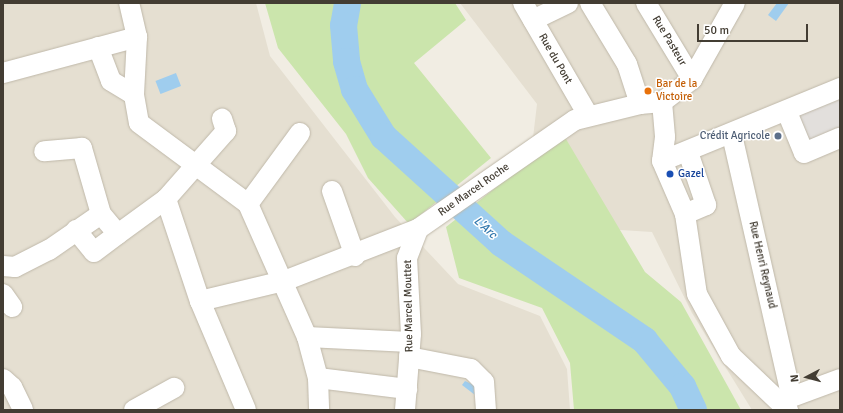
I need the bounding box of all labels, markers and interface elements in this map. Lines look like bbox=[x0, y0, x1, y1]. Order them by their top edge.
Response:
street label: Rue Pasteur bbox=[649, 14, 689, 68]
scale bar bbox=[699, 16, 810, 42]
text: 50 m bbox=[704, 23, 729, 38]
street label: Rue du Pont bbox=[535, 31, 575, 87]
place label: Bar de la Victoire bbox=[656, 78, 697, 104]
marker: Bar de la Victoire bbox=[643, 86, 653, 96]
place label: Crédit Agricole bbox=[700, 129, 770, 143]
marker: Crédit Agricole bbox=[773, 131, 783, 141]
street label: Rue Marcel Roche bbox=[436, 161, 512, 219]
place label: Gazel bbox=[678, 167, 704, 181]
marker: Gazel bbox=[665, 169, 675, 179]
water label: L'Arc bbox=[471, 214, 499, 242]
street label: Rue Henri Reynaud bbox=[746, 220, 778, 310]
street label: Rue Marcel Mouttet bbox=[402, 260, 416, 352]
north arrow bbox=[787, 357, 827, 397]
text: N bbox=[788, 374, 801, 383]

